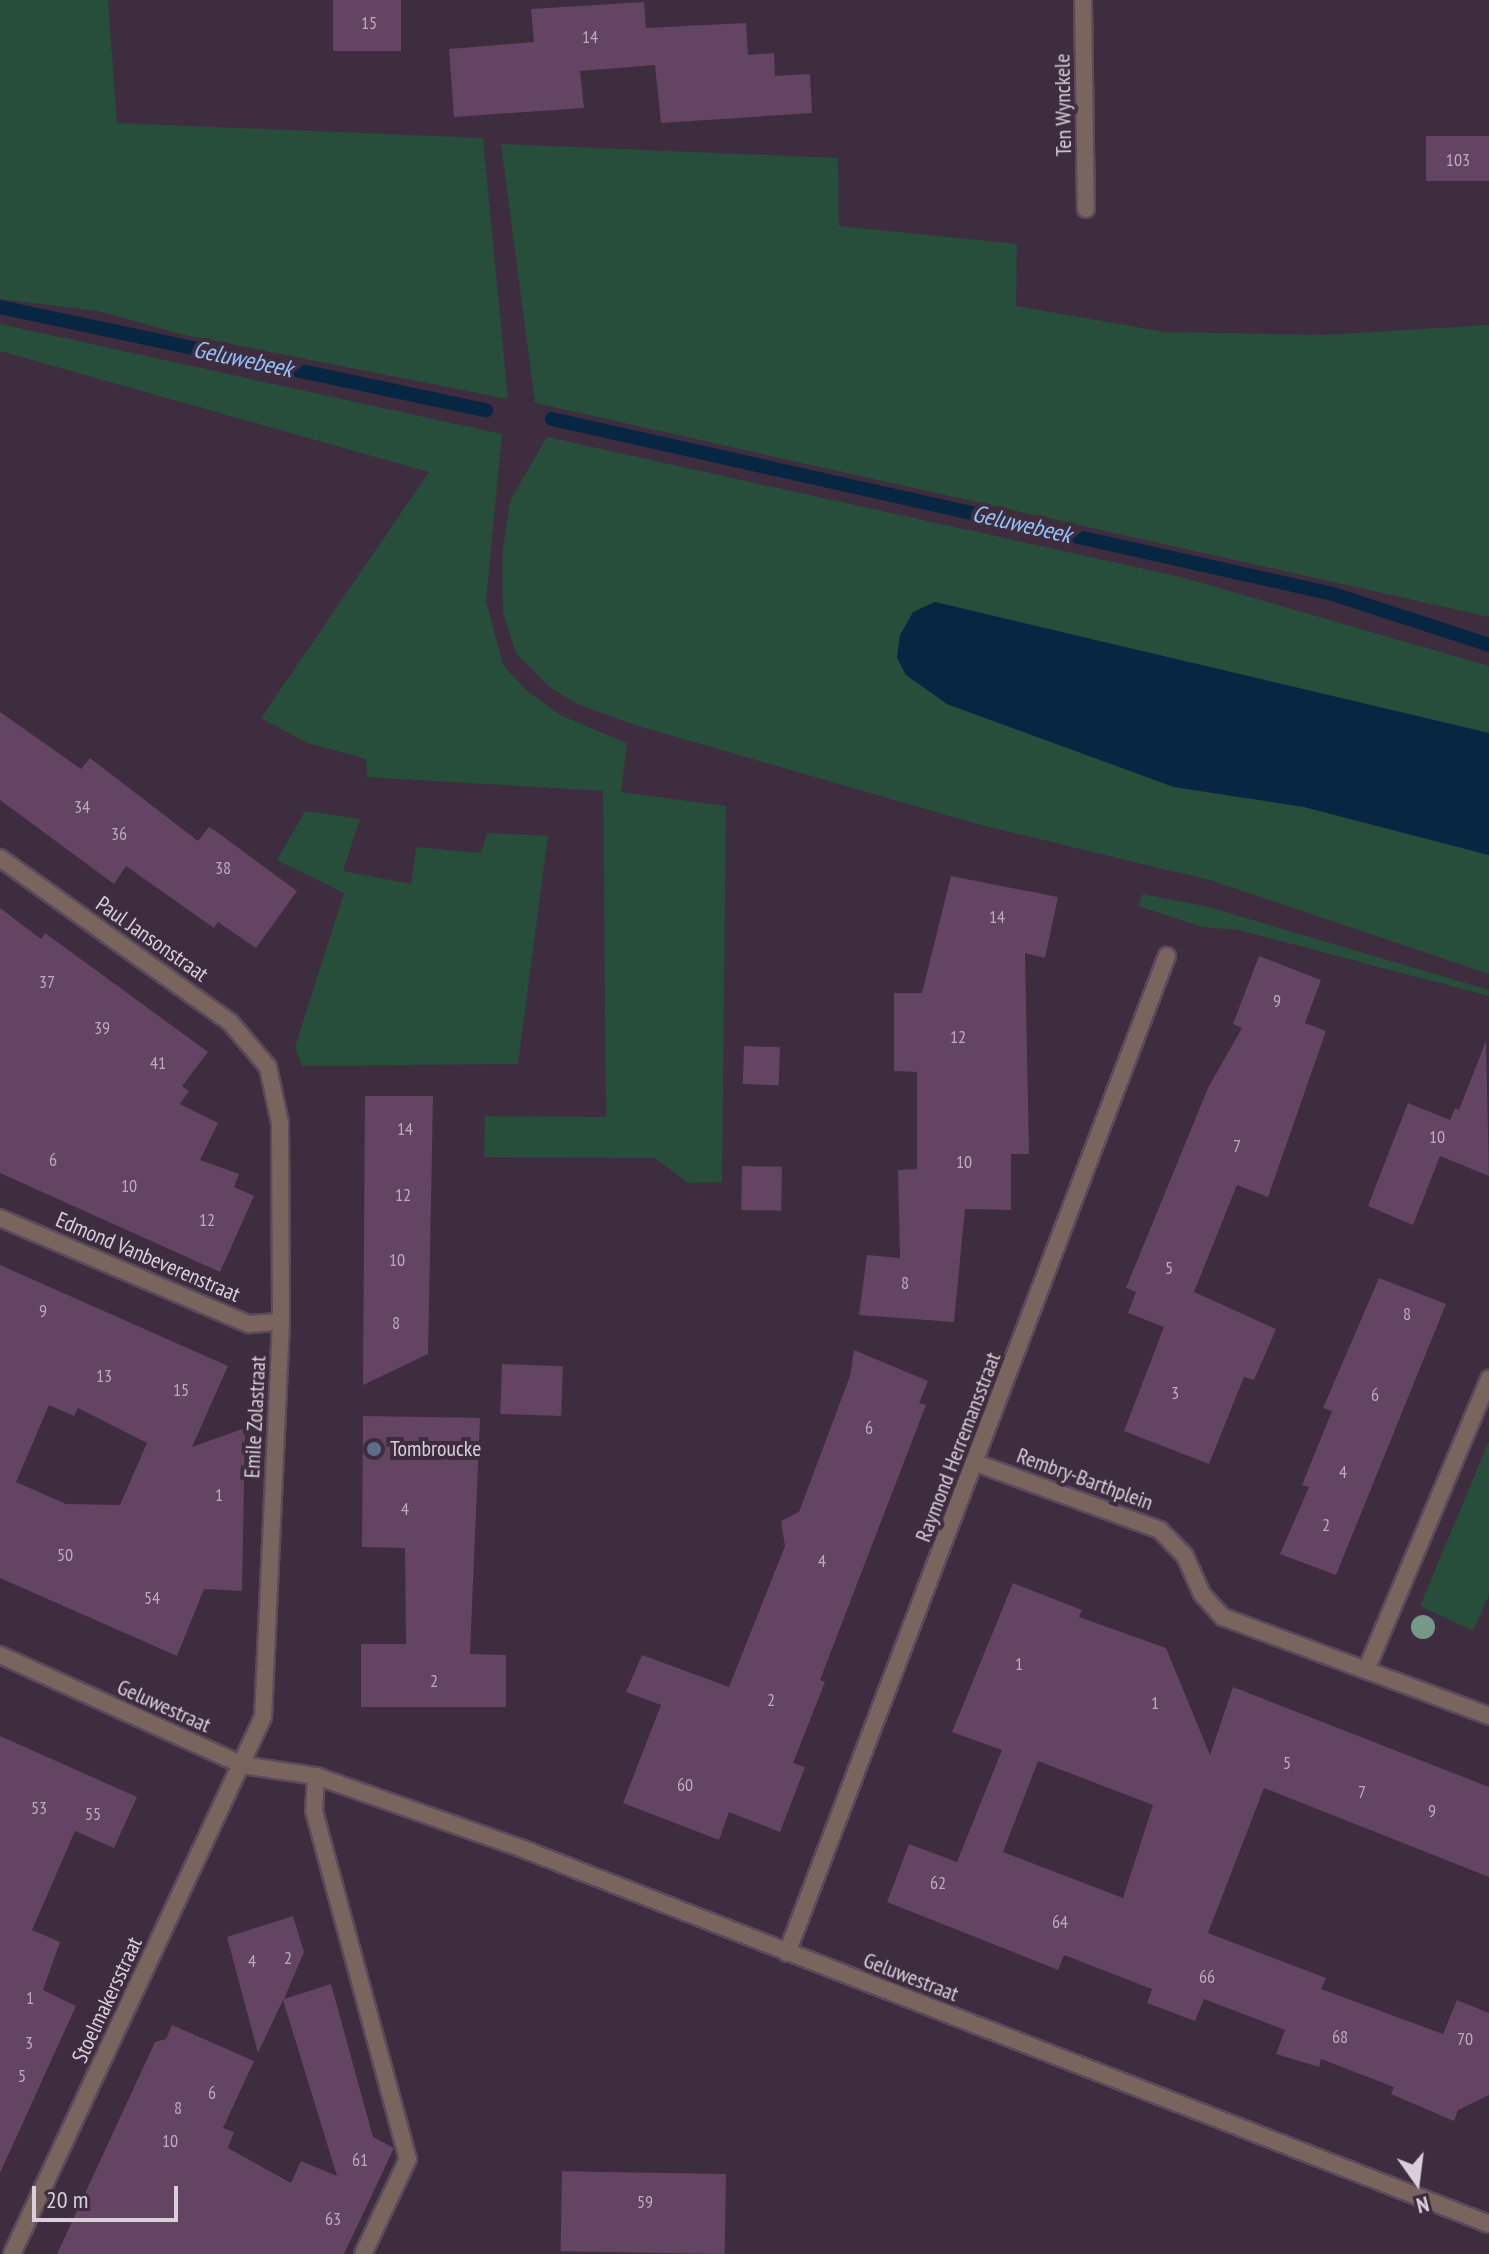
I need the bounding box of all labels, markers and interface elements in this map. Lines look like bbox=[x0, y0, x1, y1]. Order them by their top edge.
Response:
house number: 15 bbox=[361, 12, 377, 34]
house number: 14 bbox=[582, 26, 598, 48]
street label: Ten Wynckele bbox=[1049, 53, 1077, 157]
house number: 103 bbox=[1446, 149, 1470, 171]
water label: Geluwebeek bbox=[191, 334, 295, 384]
water label: Geluwebeek bbox=[970, 499, 1074, 549]
house number: 34 bbox=[74, 796, 90, 818]
house number: 36 bbox=[111, 823, 127, 845]
house number: 38 bbox=[215, 857, 231, 879]
street label: Paul Jansonstraat bbox=[91, 891, 213, 987]
house number: 14 bbox=[989, 906, 1005, 928]
house number: 37 bbox=[39, 971, 55, 993]
house number: 9 bbox=[1273, 990, 1281, 1012]
house number: 39 bbox=[94, 1017, 110, 1039]
house number: 12 bbox=[950, 1026, 966, 1048]
house number: 41 bbox=[150, 1052, 166, 1074]
house number: 14 bbox=[397, 1118, 413, 1140]
house number: 10 bbox=[1429, 1126, 1445, 1148]
house number: 7 bbox=[1233, 1135, 1241, 1157]
house number: 6 bbox=[49, 1149, 57, 1171]
house number: 10 bbox=[956, 1151, 972, 1173]
house number: 10 bbox=[121, 1175, 137, 1197]
house number: 12 bbox=[395, 1184, 411, 1206]
street label: Edmond Vanbeverenstraat bbox=[52, 1206, 244, 1308]
house number: 12 bbox=[199, 1209, 215, 1231]
house number: 10 bbox=[389, 1249, 405, 1271]
house number: 5 bbox=[1165, 1257, 1173, 1279]
house number: 8 bbox=[901, 1272, 909, 1294]
house number: 9 bbox=[39, 1300, 47, 1322]
house number: 8 bbox=[1403, 1303, 1411, 1325]
house number: 8 bbox=[392, 1312, 400, 1334]
street label: Raymond Herremansstraat bbox=[910, 1349, 1006, 1545]
street label: Emile Zolastraat bbox=[239, 1355, 271, 1479]
house number: 13 bbox=[96, 1365, 112, 1387]
house number: 15 bbox=[173, 1379, 189, 1401]
house number: 3 bbox=[1171, 1382, 1179, 1404]
house number: 6 bbox=[1371, 1384, 1379, 1406]
house number: 6 bbox=[865, 1417, 873, 1439]
place label: Tombroucke bbox=[390, 1436, 481, 1462]
marker: Tombroucke bbox=[365, 1440, 383, 1458]
street label: Rembry-Barthplein bbox=[1013, 1442, 1157, 1516]
house number: 4 bbox=[1339, 1461, 1347, 1483]
house number: 1 bbox=[215, 1484, 223, 1506]
house number: 4 bbox=[401, 1498, 409, 1520]
house number: 2 bbox=[1322, 1514, 1330, 1536]
house number: 50 bbox=[57, 1544, 73, 1566]
house number: 4 bbox=[818, 1550, 826, 1572]
house number: 54 bbox=[144, 1587, 160, 1609]
house number: 1 bbox=[1015, 1653, 1023, 1675]
house number: 2 bbox=[430, 1670, 438, 1692]
street label: Geluwestraat bbox=[113, 1674, 215, 1738]
house number: 2 bbox=[767, 1689, 775, 1711]
house number: 1 bbox=[1151, 1692, 1159, 1714]
house number: 5 bbox=[1283, 1752, 1291, 1774]
house number: 60 bbox=[677, 1774, 693, 1796]
house number: 7 bbox=[1358, 1781, 1366, 1803]
house number: 53 bbox=[31, 1797, 47, 1819]
house number: 9 bbox=[1428, 1800, 1436, 1822]
house number: 55 bbox=[85, 1803, 101, 1825]
house number: 62 bbox=[930, 1872, 946, 1894]
house number: 64 bbox=[1052, 1911, 1068, 1933]
street label: Stoelmakersstraat bbox=[66, 1933, 148, 2067]
house number: 2 bbox=[284, 1947, 292, 1969]
street label: Geluwestraat bbox=[860, 1947, 962, 2007]
house number: 4 bbox=[248, 1950, 256, 1972]
house number: 66 bbox=[1199, 1966, 1215, 1988]
house number: 1 bbox=[26, 1987, 34, 2009]
house number: 68 bbox=[1332, 2026, 1348, 2048]
house number: 70 bbox=[1457, 2028, 1473, 2050]
house number: 3 bbox=[25, 2032, 33, 2054]
house number: 5 bbox=[18, 2065, 26, 2087]
house number: 6 bbox=[208, 2082, 216, 2104]
house number: 8 bbox=[174, 2097, 182, 2119]
house number: 10 bbox=[162, 2130, 178, 2152]
north arrow bbox=[1377, 2142, 1457, 2222]
house number: 61 bbox=[352, 2149, 368, 2171]
scale bar bbox=[36, 2170, 182, 2220]
text: 20 m bbox=[46, 2184, 88, 2215]
text: N bbox=[1414, 2190, 1432, 2220]
house number: 59 bbox=[637, 2191, 653, 2213]
house number: 63 bbox=[325, 2208, 341, 2230]

